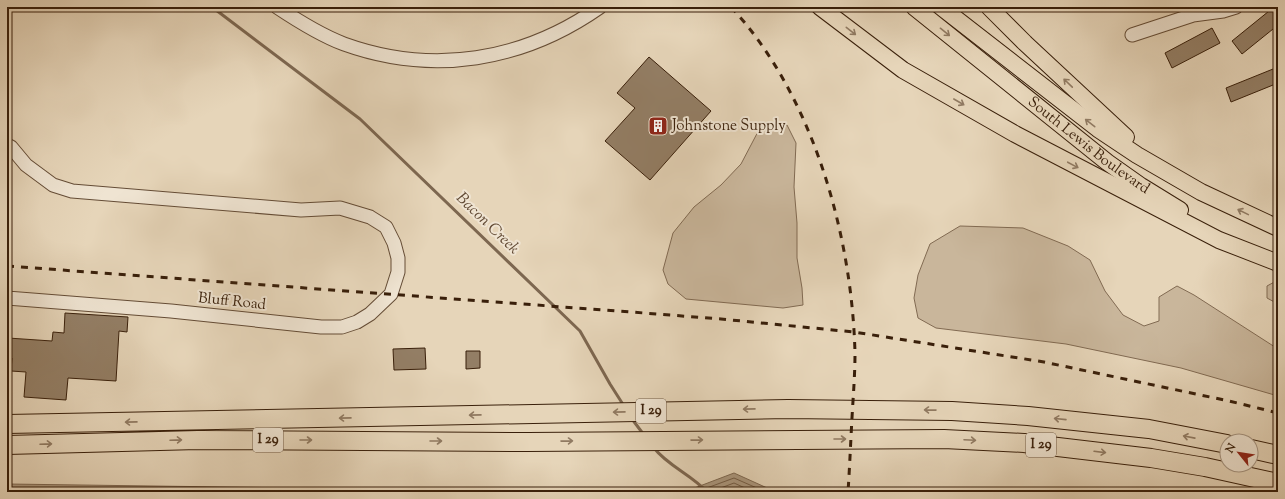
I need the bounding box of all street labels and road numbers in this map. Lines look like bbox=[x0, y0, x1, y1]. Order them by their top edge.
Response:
street label: South Lewis Boulevard bbox=[1023, 92, 1154, 200]
street label: Bluff Road bbox=[197, 288, 267, 316]
road number: I 29 bbox=[636, 399, 666, 423]
road number: I 29 bbox=[253, 428, 283, 452]
road number: I 29 bbox=[1026, 433, 1056, 457]

